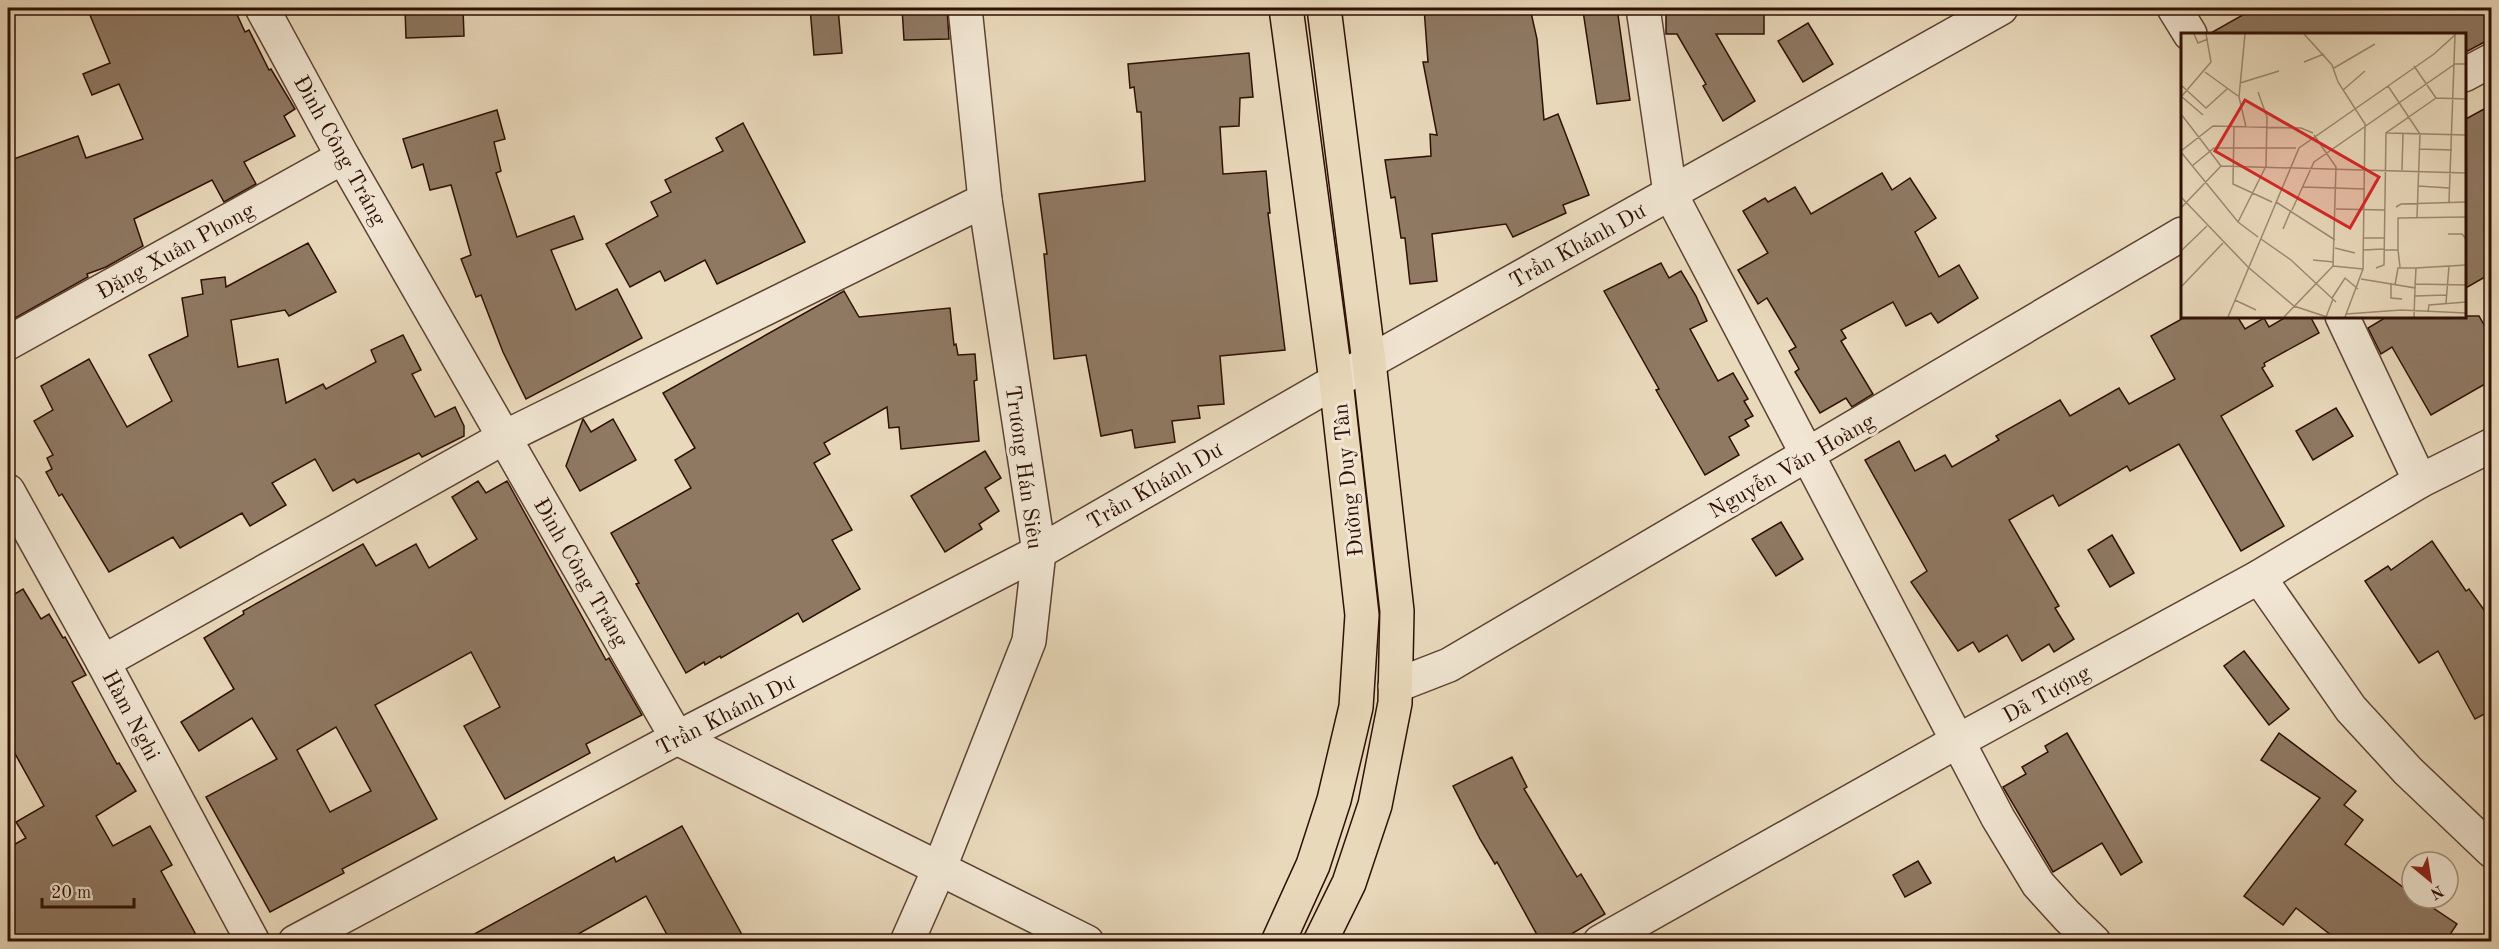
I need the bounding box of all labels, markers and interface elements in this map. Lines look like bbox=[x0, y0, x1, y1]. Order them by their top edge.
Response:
inset map bbox=[2181, 33, 2466, 318]
street label: Đinh Công Tráng bbox=[289, 72, 390, 230]
street label: Đặng Xuân Phong bbox=[93, 199, 259, 304]
street label: Trần Khánh Dư bbox=[1506, 199, 1650, 293]
street label: Trương Hán Siêu bbox=[1001, 384, 1045, 551]
street label: Đường Duy Tân bbox=[1330, 402, 1368, 557]
street label: Nguyễn Văn Hoàng bbox=[1705, 409, 1879, 523]
street label: Trần Khánh Dư bbox=[1083, 438, 1227, 534]
street label: Đinh Công Tráng bbox=[529, 495, 632, 651]
street label: Dã Tượng bbox=[2000, 662, 2095, 728]
street label: Hàm Nghi bbox=[97, 667, 163, 765]
street label: Trần Khánh Dư bbox=[653, 670, 799, 760]
north arrow bbox=[2400, 850, 2460, 910]
scale bar bbox=[42, 871, 134, 909]
text: N bbox=[2427, 881, 2446, 902]
text: 20 m bbox=[51, 884, 91, 902]

